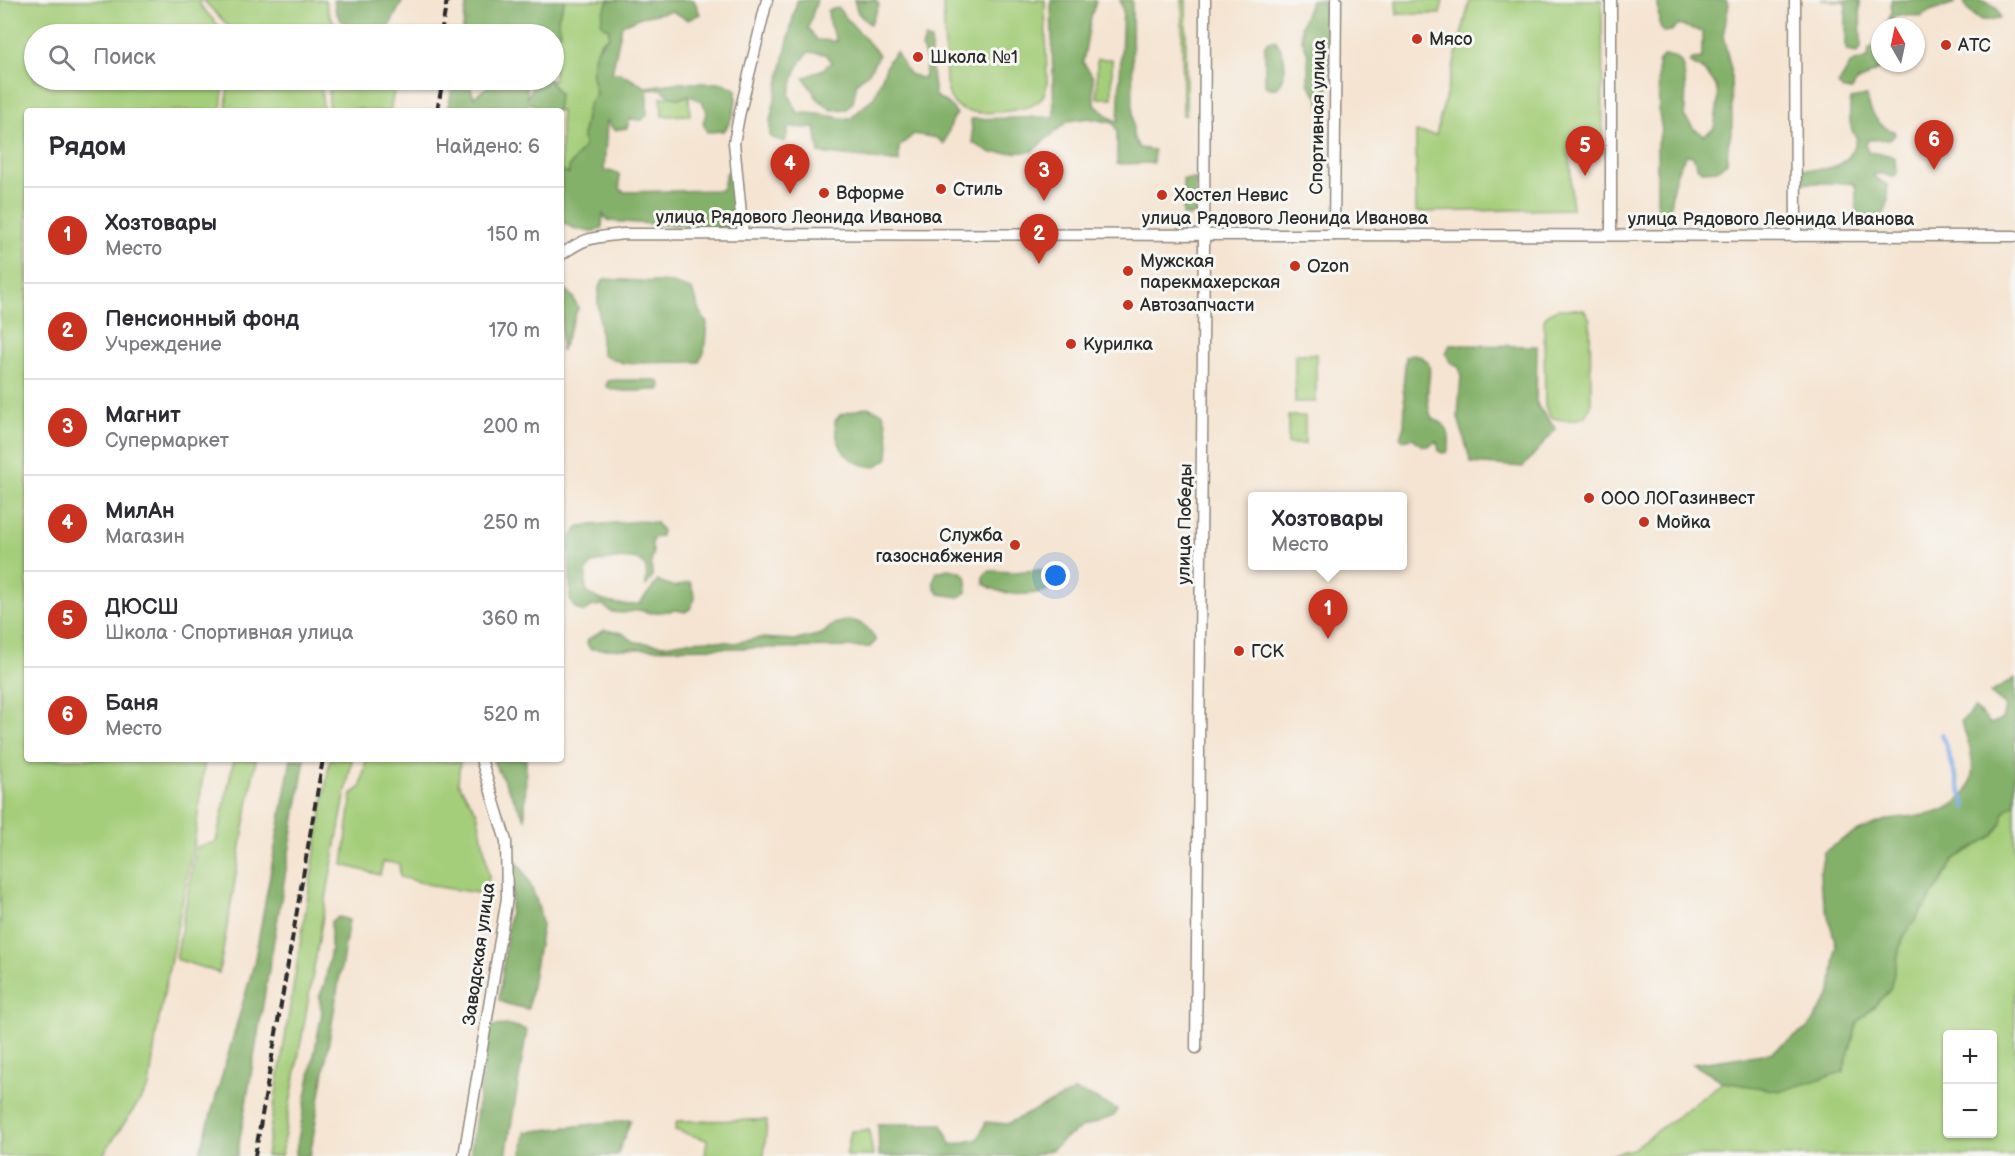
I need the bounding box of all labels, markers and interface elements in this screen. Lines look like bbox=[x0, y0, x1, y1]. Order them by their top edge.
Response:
north arrow bbox=[1871, 18, 1925, 72]
search box bbox=[24, 24, 564, 90]
place label: Мясо bbox=[1429, 29, 1472, 50]
marker: Мясо bbox=[1410, 32, 1424, 46]
place label: АТС bbox=[1957, 35, 1991, 56]
marker: АТС bbox=[1939, 38, 1953, 52]
street label: Спортивная улица bbox=[1306, 39, 1330, 195]
icon: search bbox=[45, 41, 78, 74]
text: Поиск bbox=[93, 44, 156, 71]
place label: Школа №1 bbox=[930, 47, 1018, 68]
marker: Школа №1 bbox=[911, 50, 925, 64]
pin: 6 bbox=[1914, 120, 1954, 170]
pin: 5 bbox=[1566, 126, 1604, 176]
text: Рядом bbox=[48, 132, 126, 163]
text: Найдено: 6 bbox=[435, 135, 540, 159]
pin: 4 bbox=[770, 144, 810, 194]
pin: 3 bbox=[1024, 152, 1064, 201]
place label: Стиль bbox=[953, 179, 1003, 200]
marker: Стиль bbox=[934, 182, 948, 196]
place label: Вформе bbox=[836, 183, 904, 204]
place label: Хостел Невис bbox=[1174, 185, 1288, 206]
marker: Вформе bbox=[817, 186, 831, 200]
marker: Хостел Невис bbox=[1155, 188, 1169, 202]
street label: улица Рядового Леонида Иванова bbox=[656, 207, 943, 228]
street label: улица Рядового Леонида Иванова bbox=[1142, 208, 1429, 229]
street label: улица Рядового Леонида Иванова bbox=[1628, 209, 1915, 230]
text: Хозтовары bbox=[105, 210, 217, 237]
pin: 2 bbox=[1020, 214, 1058, 264]
text: 1 bbox=[63, 223, 72, 247]
text: 150 m bbox=[487, 223, 540, 247]
text: Место bbox=[105, 237, 162, 261]
place label: Мужская парекмахерская bbox=[1140, 251, 1280, 293]
place label: Ozon bbox=[1307, 256, 1349, 277]
marker: Ozon bbox=[1288, 259, 1302, 273]
marker: Мужская парекмахерская bbox=[1121, 264, 1135, 278]
place label: Автозапчасти bbox=[1139, 295, 1254, 316]
marker: Автозапчасти bbox=[1121, 298, 1135, 312]
text: Пенсионный фонд bbox=[105, 306, 299, 333]
text: 2 bbox=[62, 319, 73, 343]
text: 170 m bbox=[489, 319, 540, 343]
text: Учреждение bbox=[105, 333, 222, 357]
place label: Курилка bbox=[1083, 334, 1154, 355]
marker: Курилка bbox=[1064, 337, 1078, 351]
text: Магнит bbox=[105, 402, 181, 429]
text: 3 bbox=[62, 415, 73, 439]
text: 200 m bbox=[483, 415, 540, 439]
text: Супермаркет bbox=[105, 429, 229, 453]
street label: улица Победы bbox=[1173, 463, 1197, 585]
place label: ООО ЛОГазинвест bbox=[1601, 488, 1756, 509]
marker: ООО ЛОГазинвест bbox=[1582, 491, 1596, 505]
popup bbox=[1248, 492, 1407, 570]
text: МилАн bbox=[105, 498, 175, 525]
text: Хозтовары bbox=[1271, 506, 1384, 533]
text: 4 bbox=[62, 511, 73, 535]
text: 250 m bbox=[483, 511, 540, 535]
place label: Мойка bbox=[1656, 512, 1711, 533]
marker: Мойка bbox=[1637, 515, 1651, 529]
text: Магазин bbox=[105, 525, 185, 549]
place label: Служба газоснабжения bbox=[875, 525, 1003, 567]
text: Место bbox=[1271, 533, 1328, 557]
marker: Служба газоснабжения bbox=[1008, 538, 1022, 552]
your location bbox=[1041, 561, 1070, 590]
pin: 1 bbox=[1308, 590, 1348, 639]
text: ДЮСШ bbox=[105, 594, 179, 621]
text: 5 bbox=[62, 607, 73, 631]
text: 360 m bbox=[482, 607, 540, 631]
text: Школа · Спортивная улица bbox=[105, 621, 353, 645]
place label: ГСК bbox=[1251, 641, 1284, 662]
marker: ГСК bbox=[1232, 644, 1246, 658]
text: Баня bbox=[105, 690, 159, 717]
text: 6 bbox=[61, 703, 74, 727]
text: 520 m bbox=[483, 703, 540, 727]
text: Место bbox=[105, 717, 162, 741]
street label: Заводская улица bbox=[459, 881, 499, 1027]
map controls bbox=[1943, 1030, 1997, 1138]
button: + bbox=[1943, 1030, 1997, 1084]
button: − bbox=[1943, 1084, 1997, 1138]

